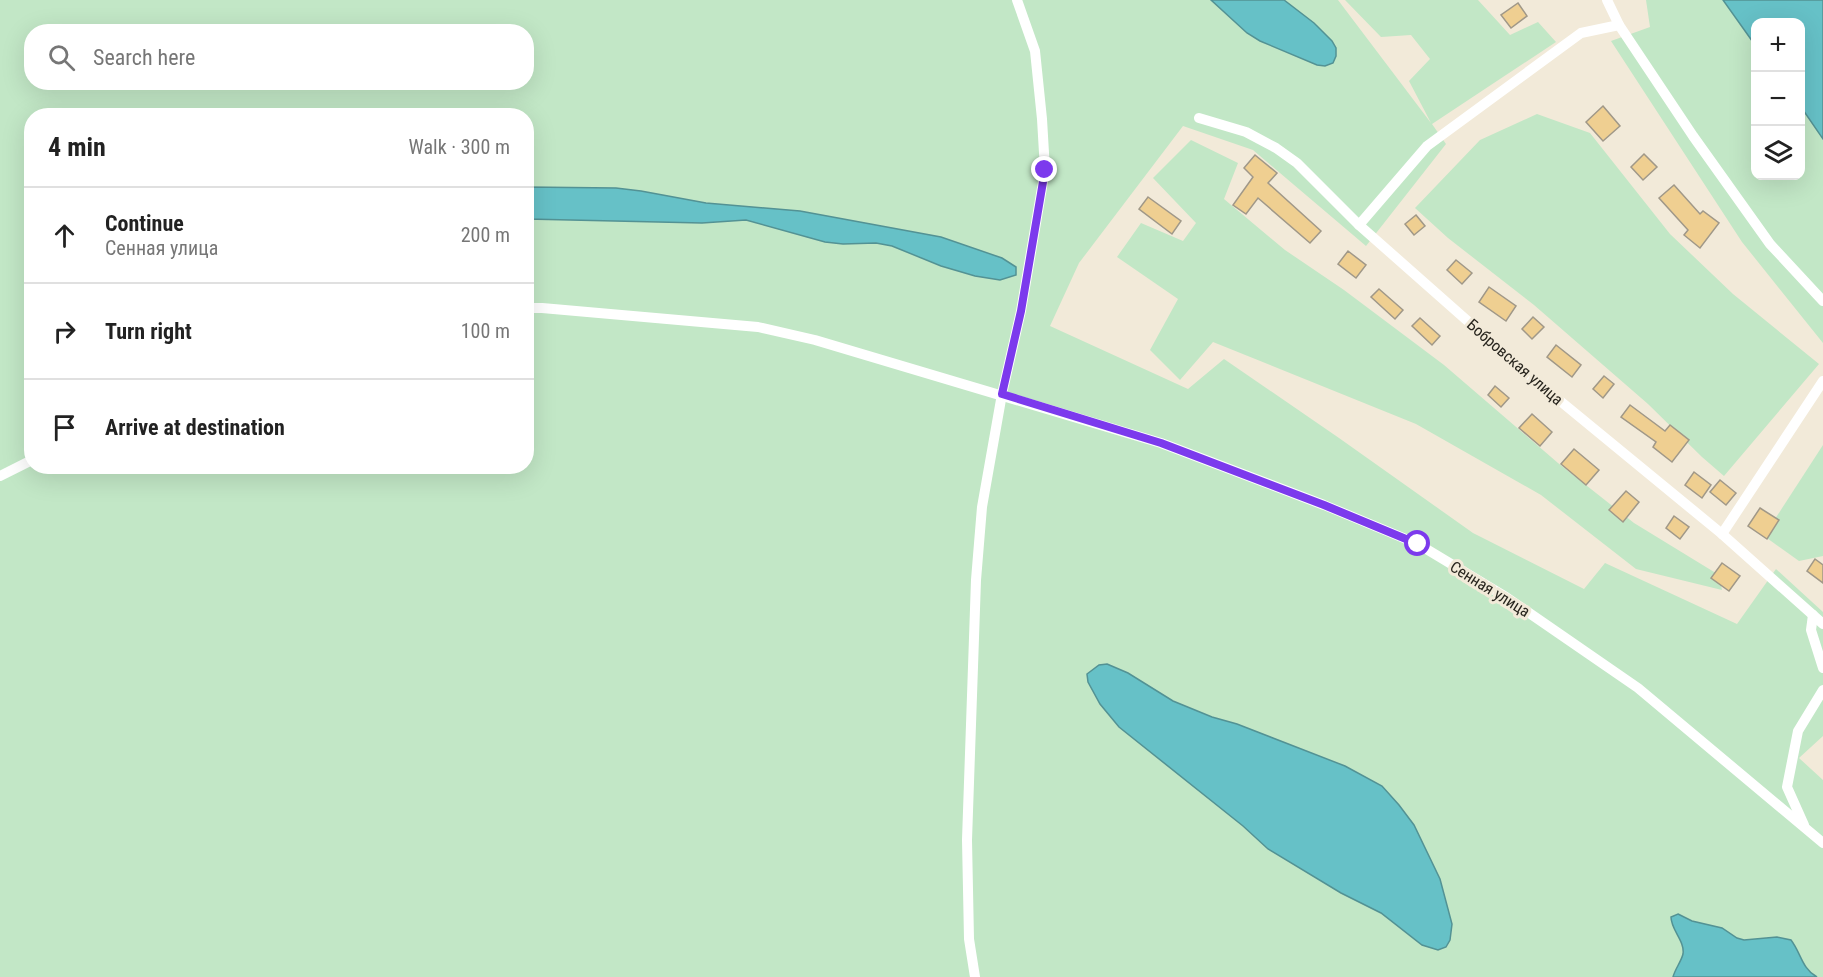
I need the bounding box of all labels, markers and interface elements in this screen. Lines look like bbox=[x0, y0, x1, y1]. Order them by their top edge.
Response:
map controls bbox=[1751, 18, 1805, 180]
button: + bbox=[1751, 18, 1805, 72]
search box bbox=[24, 24, 534, 90]
icon: search bbox=[45, 41, 78, 74]
text: Search here bbox=[93, 45, 195, 70]
button: − bbox=[1751, 72, 1805, 126]
button: layers bbox=[1751, 126, 1805, 180]
text: 4 min bbox=[48, 132, 106, 162]
text: Walk · 300 m bbox=[409, 135, 510, 159]
route end bbox=[1031, 156, 1057, 182]
text: Continue bbox=[105, 211, 184, 236]
icon: ahead bbox=[48, 219, 81, 252]
text: 200 m bbox=[461, 223, 510, 247]
text: Сенная улица bbox=[105, 236, 218, 260]
icon: right bbox=[48, 315, 81, 348]
street label: Бобровская улица bbox=[1463, 315, 1567, 409]
text: Turn right bbox=[105, 319, 192, 344]
text: 100 m bbox=[461, 319, 510, 343]
icon: arrive bbox=[48, 411, 81, 444]
text: Arrive at destination bbox=[105, 415, 285, 440]
route start bbox=[1404, 530, 1430, 556]
street label: Сенная улица bbox=[1447, 557, 1533, 621]

